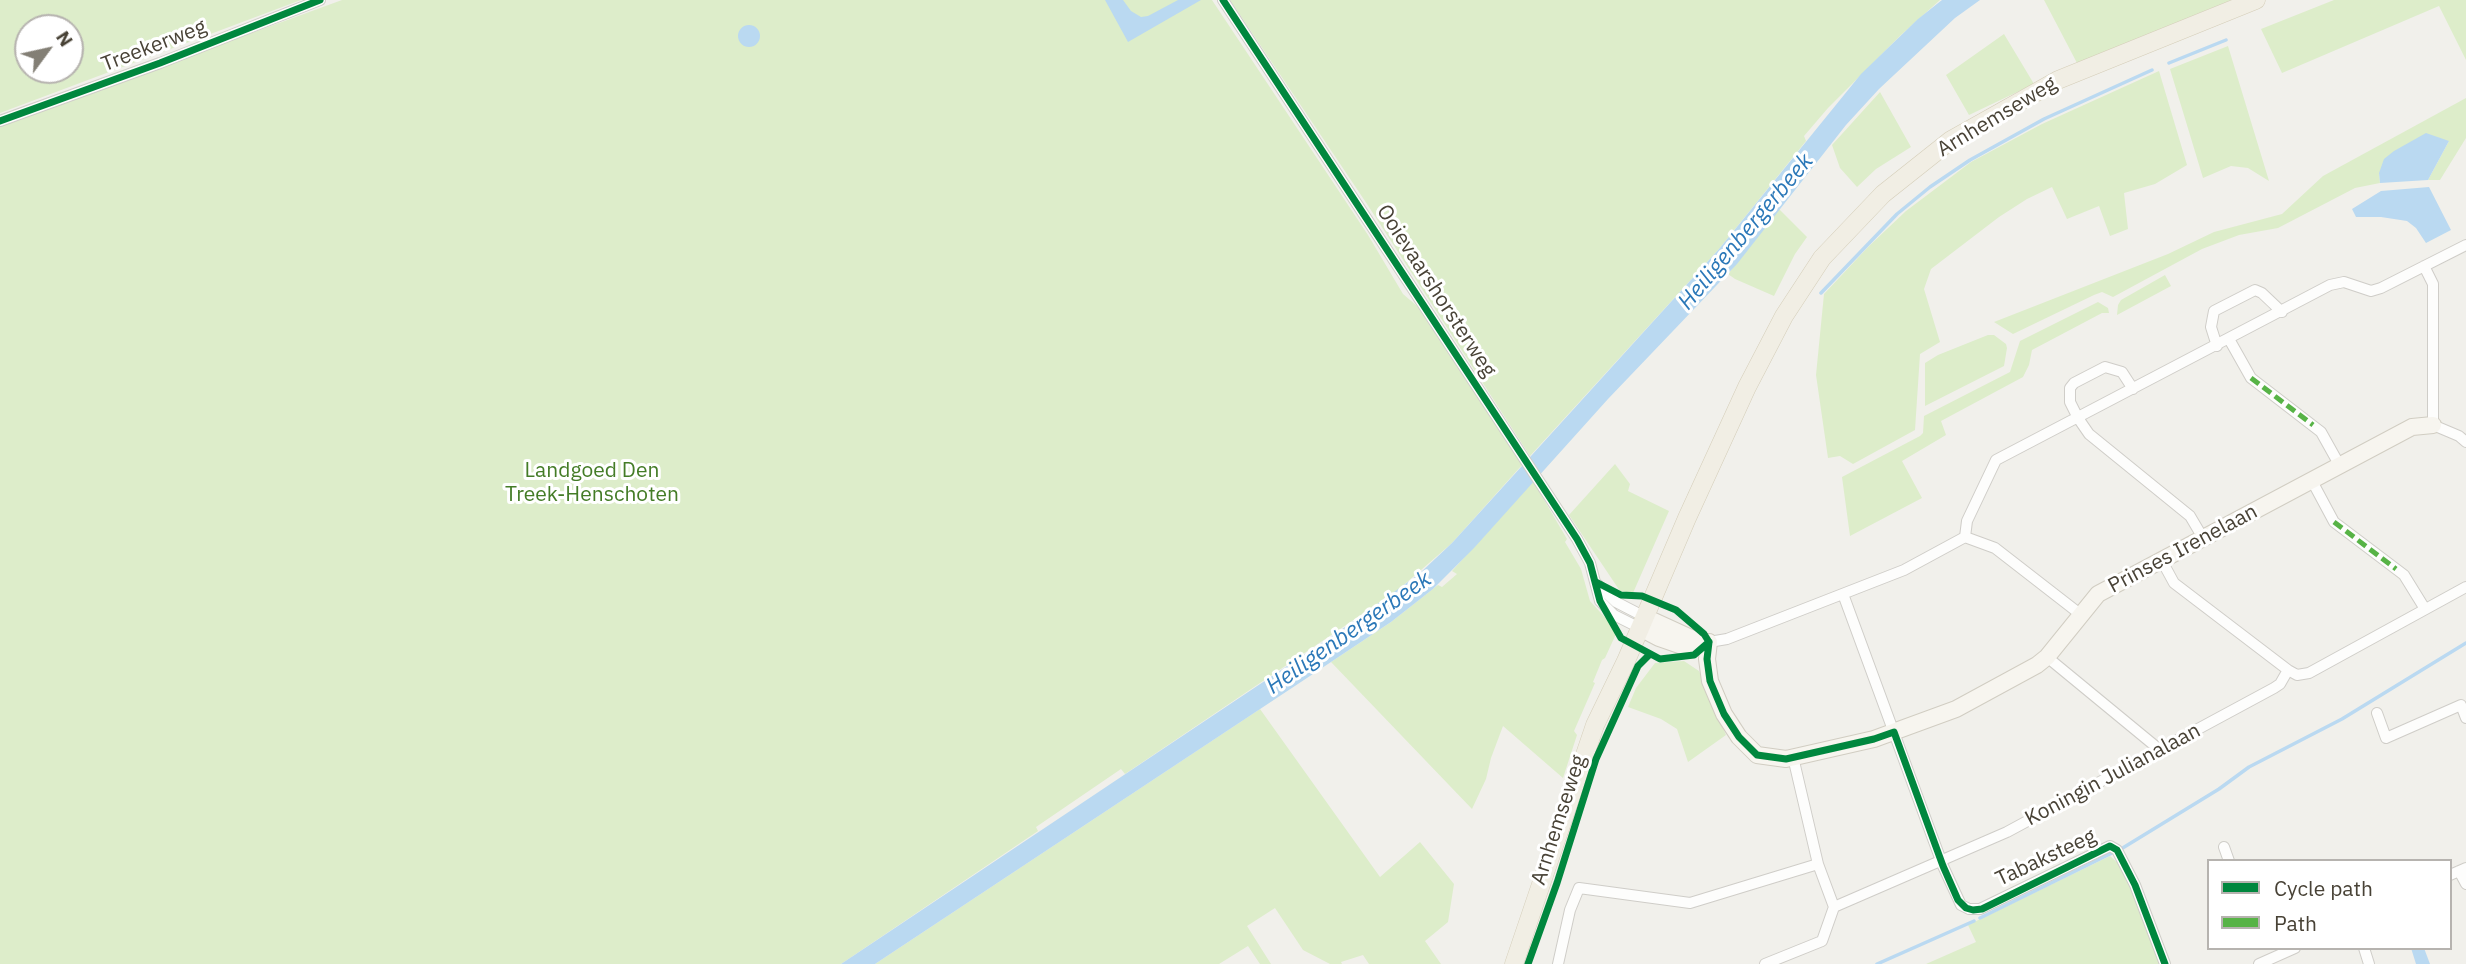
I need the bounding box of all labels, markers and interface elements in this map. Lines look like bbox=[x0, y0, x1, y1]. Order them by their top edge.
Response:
north arrow bbox=[14, 14, 84, 84]
street label: Treekerweg bbox=[98, 14, 210, 78]
text: N bbox=[51, 26, 79, 51]
street label: Arnhemseweg bbox=[1933, 71, 2061, 163]
water label: Heiligenbergerbeek bbox=[1673, 148, 1819, 316]
street label: Ooievaarshorsterweg bbox=[1371, 200, 1501, 382]
park label: Landgoed Den Treek-Henschoten bbox=[505, 458, 679, 508]
street label: Prinses Irenelaan bbox=[2104, 499, 2262, 599]
water label: Heiligenbergerbeek bbox=[1261, 566, 1437, 700]
street label: Koningin Julianalaan bbox=[2021, 718, 2205, 832]
street label: Arnhemseweg bbox=[1526, 752, 1592, 888]
street label: Tabaksteeg bbox=[1992, 824, 2100, 892]
legend bbox=[2207, 859, 2452, 950]
text: Cycle path bbox=[2274, 874, 2373, 902]
text: Path bbox=[2274, 909, 2317, 937]

